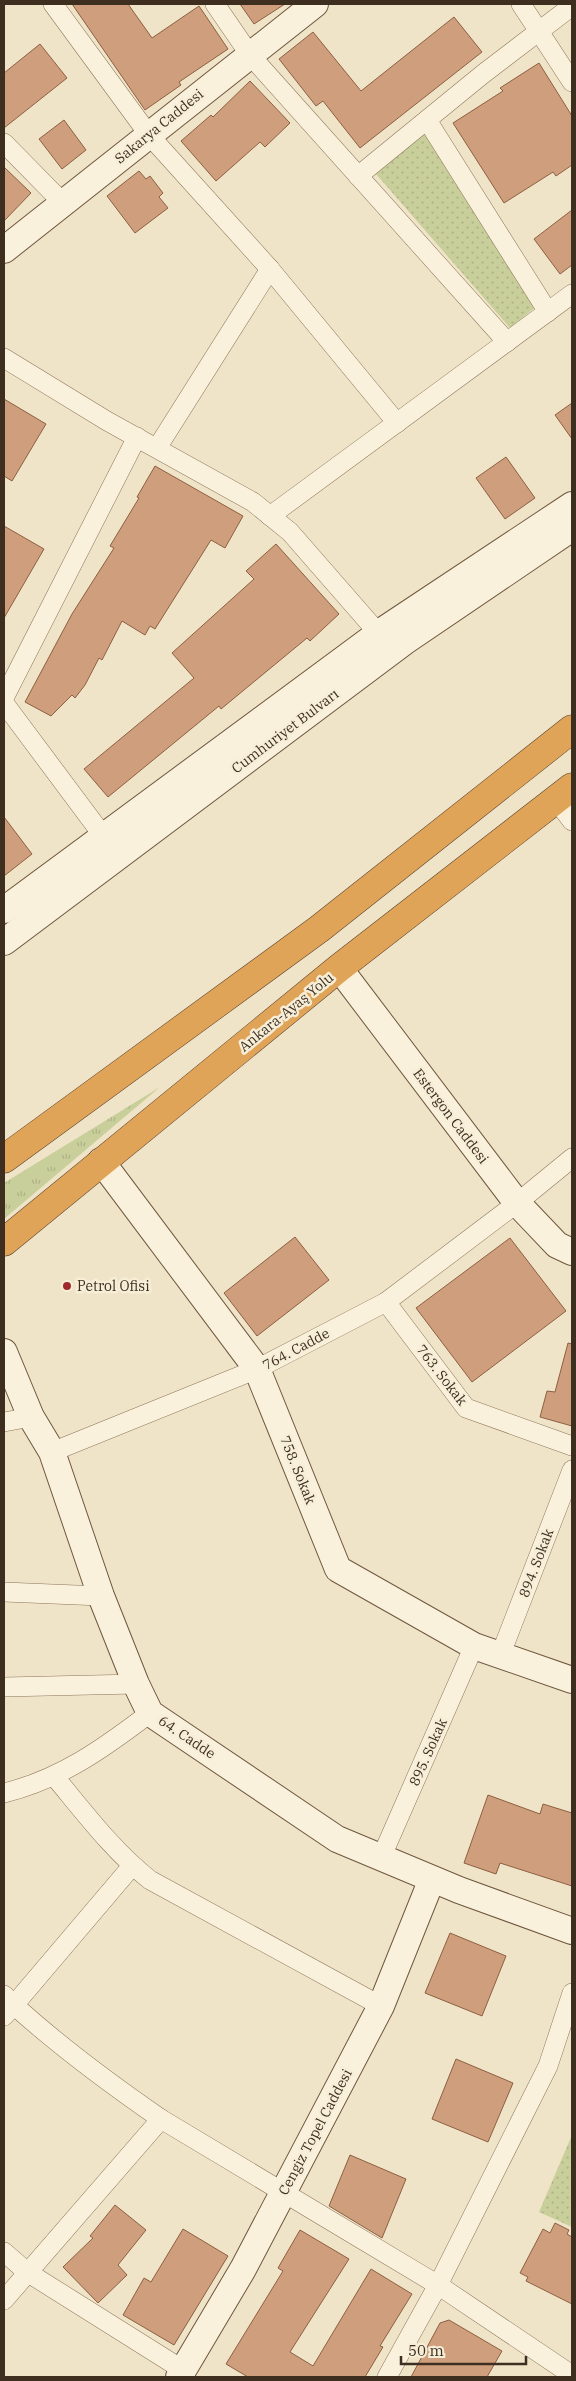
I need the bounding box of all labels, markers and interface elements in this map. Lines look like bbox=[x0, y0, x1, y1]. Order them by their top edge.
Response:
street label: Sakarya Caddesi bbox=[111, 85, 207, 167]
street label: Cumhuriyet Bulvarı bbox=[228, 685, 342, 777]
street label: Ankara-Ayaş Yolu bbox=[235, 968, 337, 1056]
street label: Estergon Caddesi bbox=[409, 1065, 493, 1167]
place label: Petrol Ofisi bbox=[77, 1277, 150, 1295]
marker: Petrol Ofisi bbox=[61, 1280, 73, 1292]
street label: 764. Cadde bbox=[259, 1324, 333, 1374]
street label: 763. Sokak bbox=[413, 1341, 472, 1410]
street label: 758. Sokak bbox=[276, 1433, 320, 1508]
street label: 894. Sokak bbox=[515, 1525, 558, 1600]
street label: 64. Cadde bbox=[155, 1711, 219, 1763]
street label: 895. Sokak bbox=[405, 1715, 451, 1789]
street label: Cengiz Topel Caddesi bbox=[274, 2066, 356, 2198]
scale bar bbox=[401, 2334, 526, 2366]
text: 50 m bbox=[408, 2341, 444, 2360]

